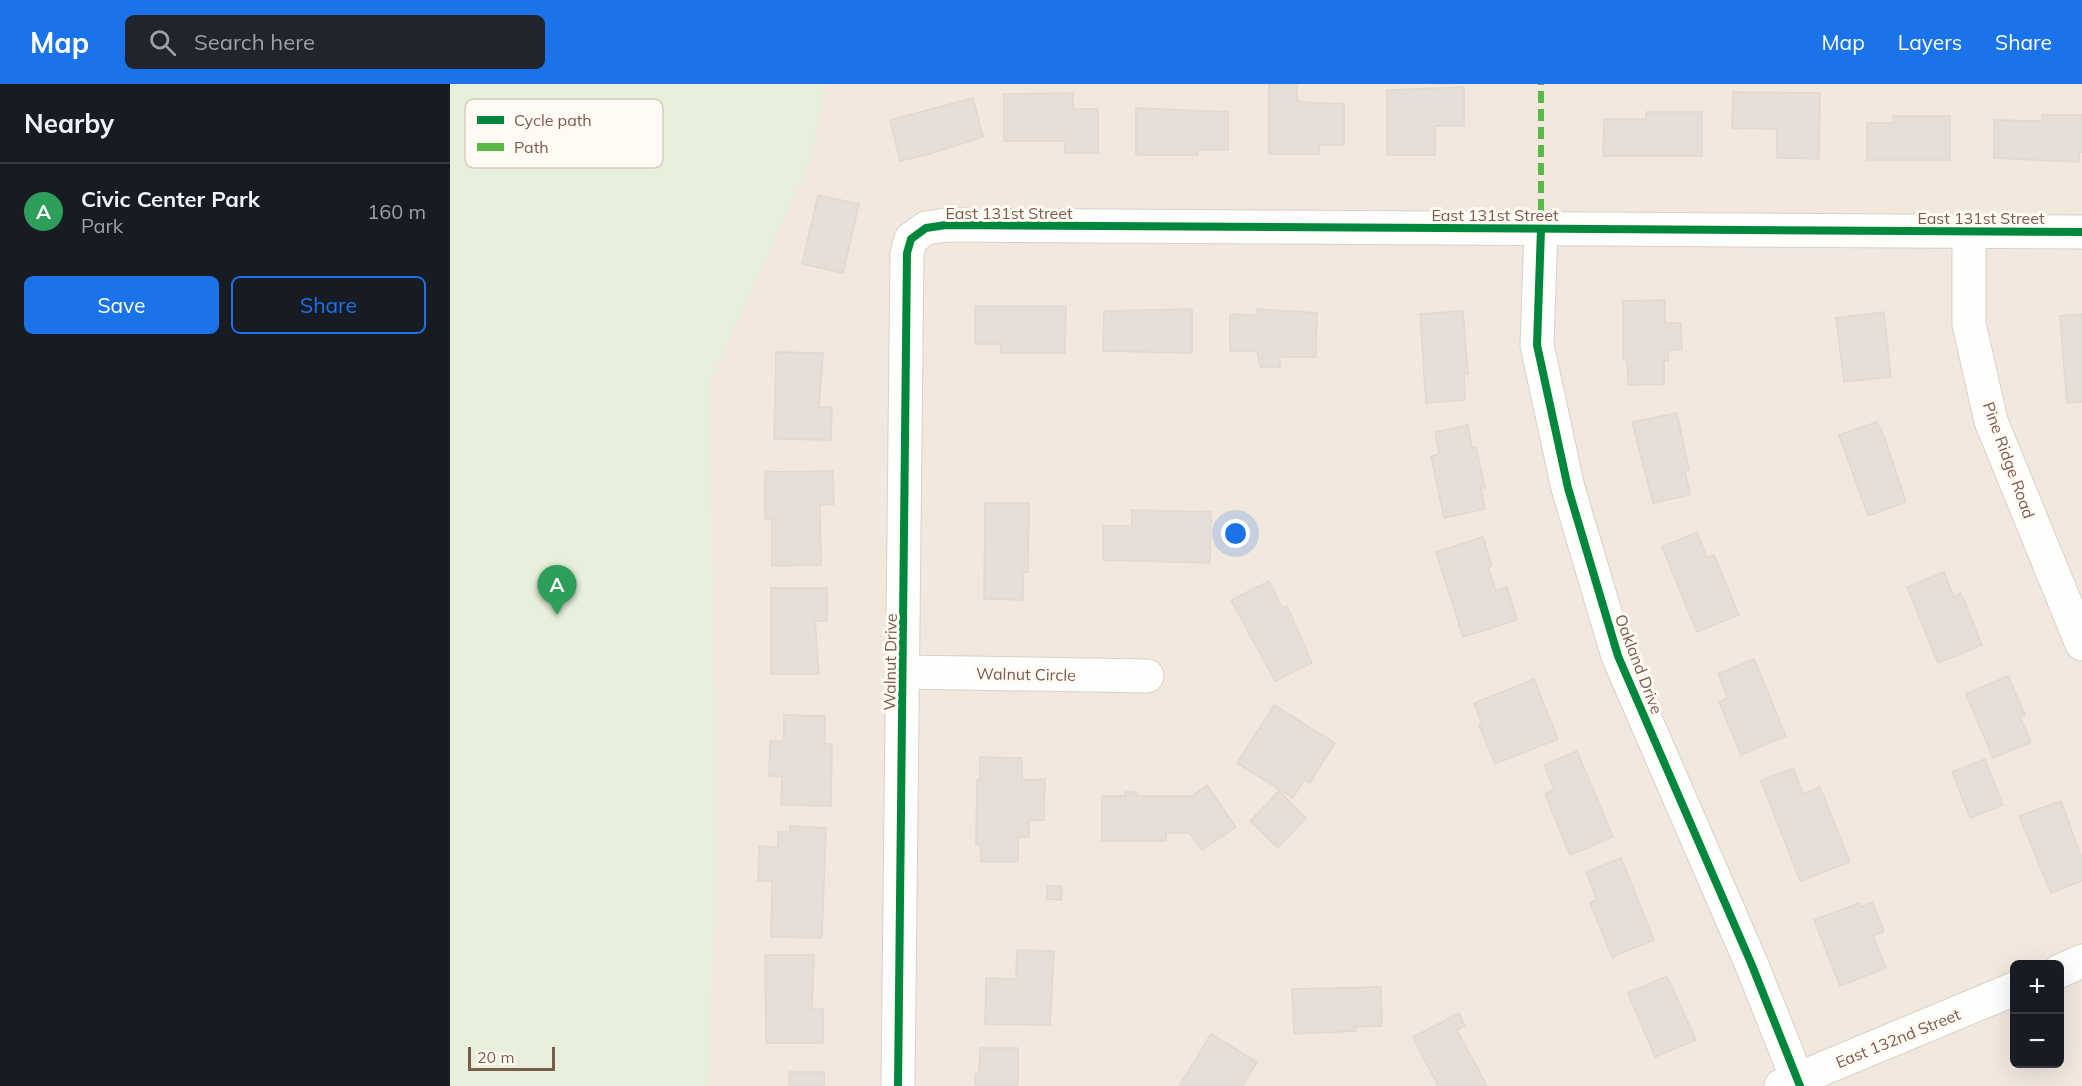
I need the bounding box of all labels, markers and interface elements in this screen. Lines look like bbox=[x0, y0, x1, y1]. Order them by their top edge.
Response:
search box bbox=[125, 15, 545, 69]
text: Map bbox=[30, 25, 89, 60]
icon: search bbox=[146, 26, 179, 59]
text: Search here bbox=[194, 28, 315, 56]
text: Map bbox=[1822, 29, 1865, 55]
text: Layers bbox=[1898, 29, 1962, 55]
text: Share bbox=[1995, 29, 2052, 55]
legend bbox=[465, 99, 663, 168]
text: Nearby bbox=[24, 107, 114, 140]
text: Cycle path bbox=[514, 110, 592, 130]
text: Path bbox=[514, 137, 549, 157]
text: Civic Center Park bbox=[81, 185, 260, 213]
text: A bbox=[36, 199, 51, 224]
text: 160 m bbox=[367, 199, 426, 224]
street label: East 131st Street bbox=[945, 203, 1073, 223]
street label: East 131st Street bbox=[1431, 205, 1559, 225]
street label: East 131st Street bbox=[1917, 208, 2045, 228]
text: Park bbox=[81, 213, 123, 238]
button: Save bbox=[24, 276, 219, 334]
button: Share bbox=[231, 276, 426, 334]
street label: Pine Ridge Road bbox=[1979, 399, 2039, 521]
your location bbox=[1221, 519, 1250, 548]
pin: A bbox=[538, 566, 576, 615]
street label: Oakland Drive bbox=[1611, 611, 1667, 717]
street label: Walnut Drive bbox=[879, 613, 901, 711]
street label: Walnut Circle bbox=[976, 663, 1076, 685]
map controls bbox=[2010, 960, 2064, 1068]
button: + bbox=[2010, 960, 2064, 1014]
street label: East 132nd Street bbox=[1833, 1004, 1964, 1072]
button: − bbox=[2010, 1014, 2064, 1068]
scale bar bbox=[468, 1044, 555, 1072]
text: 20 m bbox=[477, 1047, 514, 1067]

